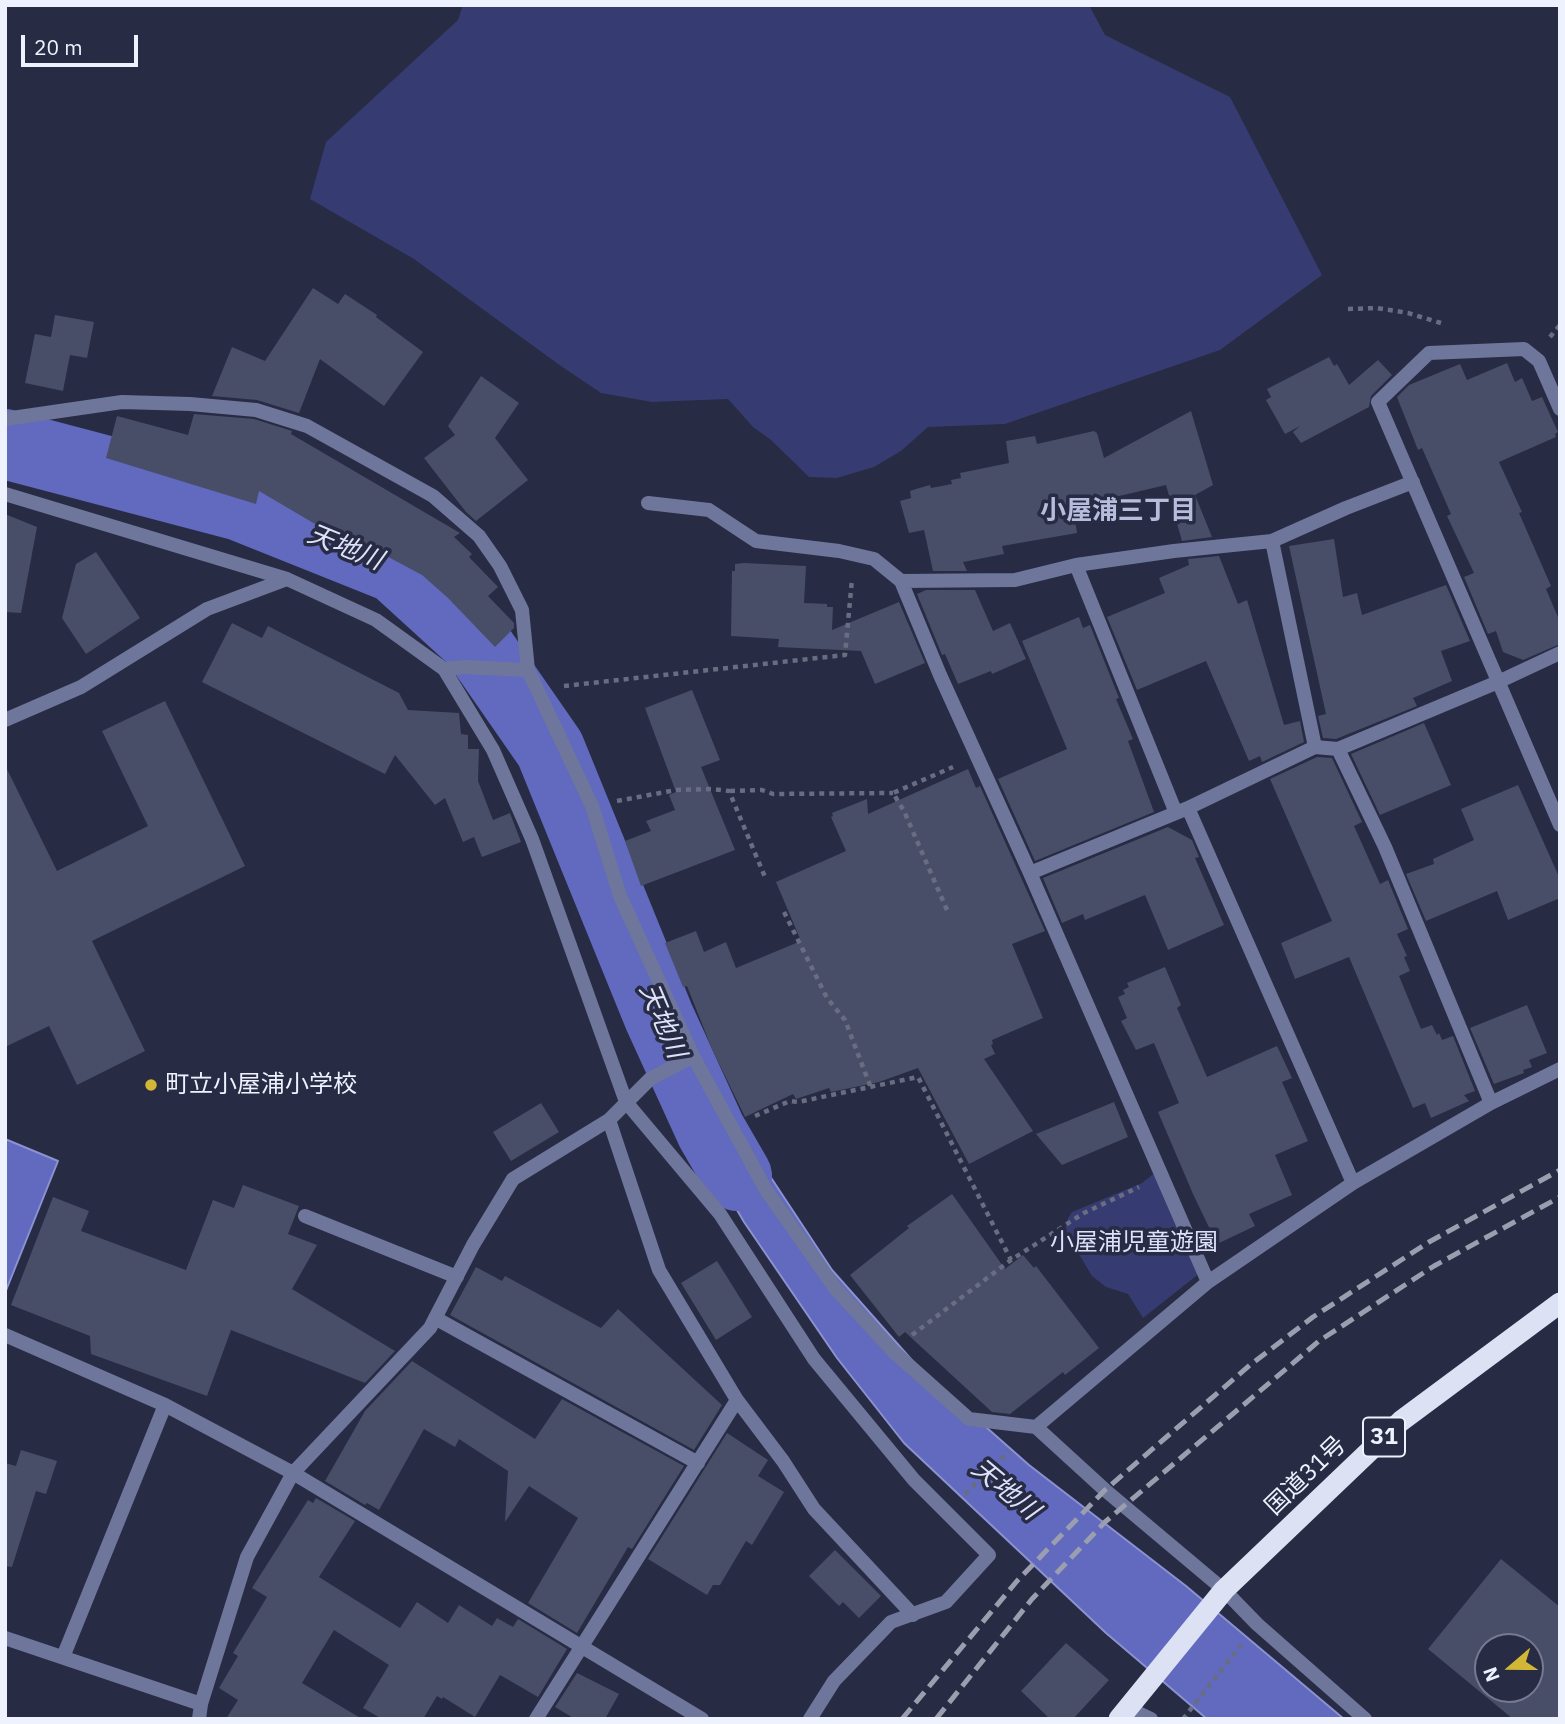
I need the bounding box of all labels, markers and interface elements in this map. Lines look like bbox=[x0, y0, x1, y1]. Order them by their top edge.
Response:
scale bar bbox=[24, 21, 142, 65]
text: 20 m bbox=[34, 33, 83, 61]
district label: 小屋浦三丁目 bbox=[1040, 495, 1196, 527]
water label: 天地川 bbox=[303, 519, 387, 577]
water label: 天地川 bbox=[632, 979, 692, 1063]
place label: 町立小屋浦小学校 bbox=[165, 1071, 357, 1099]
marker: 町立小屋浦小学校 bbox=[143, 1077, 159, 1093]
park label: 小屋浦児童遊園 bbox=[1050, 1229, 1218, 1257]
road number: 31 bbox=[1363, 1418, 1405, 1456]
street label: 国道31号 bbox=[1260, 1431, 1352, 1521]
water label: 天地川 bbox=[965, 1453, 1045, 1527]
north arrow bbox=[1474, 1633, 1544, 1703]
text: N bbox=[1478, 1664, 1505, 1685]

